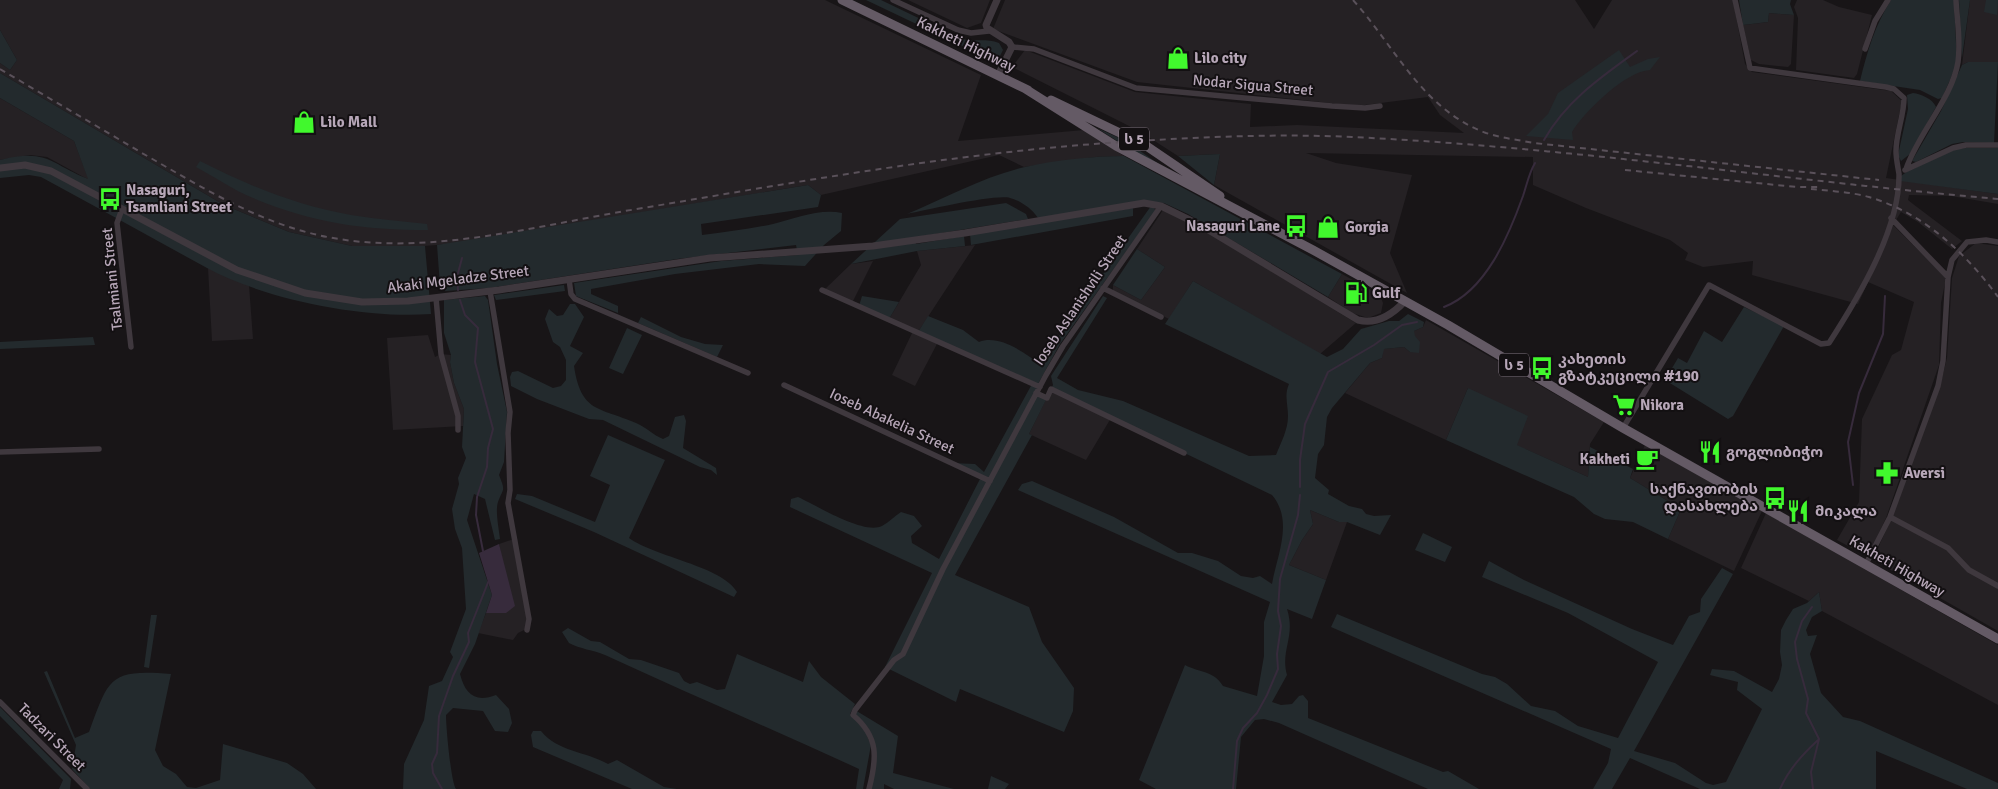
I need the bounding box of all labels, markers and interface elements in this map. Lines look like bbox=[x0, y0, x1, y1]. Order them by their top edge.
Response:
street label: Kakheti Highway bbox=[914, 12, 1018, 76]
shop icon: Lilo city bbox=[1165, 45, 1191, 71]
place label: Lilo city bbox=[1194, 49, 1247, 67]
street label: Nodar Sigua Street bbox=[1192, 71, 1314, 99]
shop icon: Lilo Mall bbox=[291, 109, 317, 135]
place label: Lilo Mall bbox=[320, 113, 378, 131]
road number: ს 5 bbox=[1119, 128, 1149, 150]
place label: Nasaguri, Tsamliani Street bbox=[126, 181, 232, 216]
bus stop icon: Nasaguri, Tsamliani Street bbox=[97, 186, 123, 212]
bus stop icon: Nasaguri Lane bbox=[1283, 213, 1309, 239]
shop icon: Gorgia bbox=[1315, 214, 1341, 240]
place label: Nasaguri Lane bbox=[1186, 217, 1280, 235]
place label: Gorgia bbox=[1345, 218, 1389, 236]
street label: Tsalmiani Street bbox=[98, 227, 126, 331]
street label: Ioseb Aslanishvili Street bbox=[1030, 231, 1130, 369]
street label: Akaki Mgeladze Street bbox=[386, 261, 530, 297]
fuel station icon: Gulf bbox=[1343, 280, 1369, 306]
place label: Gulf bbox=[1372, 284, 1402, 302]
place label: კახეთის გზატკეცილი #190 bbox=[1558, 350, 1699, 385]
road number: ს 5 bbox=[1499, 354, 1529, 376]
bus stop icon: კახეთის გზატკეცილი #190 bbox=[1529, 355, 1555, 381]
street label: Ioseb Abakelia Street bbox=[827, 384, 957, 458]
supermarket icon: Nikora bbox=[1611, 392, 1637, 418]
place label: Nikora bbox=[1640, 396, 1684, 414]
restaurant icon: გოგლიბიჭო bbox=[1697, 439, 1723, 465]
place label: გოგლიბიჭო bbox=[1726, 443, 1823, 461]
cafe icon: Kakheti bbox=[1634, 446, 1660, 472]
place label: Kakheti bbox=[1579, 450, 1630, 468]
pharmacy icon: Aversi bbox=[1874, 460, 1900, 486]
place label: Aversi bbox=[1904, 464, 1945, 482]
place label: საქნავთობის დასახლება bbox=[1650, 480, 1758, 515]
bus stop icon: საქნავთობის დასახლება bbox=[1762, 485, 1788, 511]
restaurant icon: მიკალა bbox=[1785, 498, 1811, 524]
place label: მიკალა bbox=[1815, 502, 1877, 520]
street label: Kakheti Highway bbox=[1846, 531, 1948, 601]
street label: Tadzari Street bbox=[14, 699, 90, 775]

